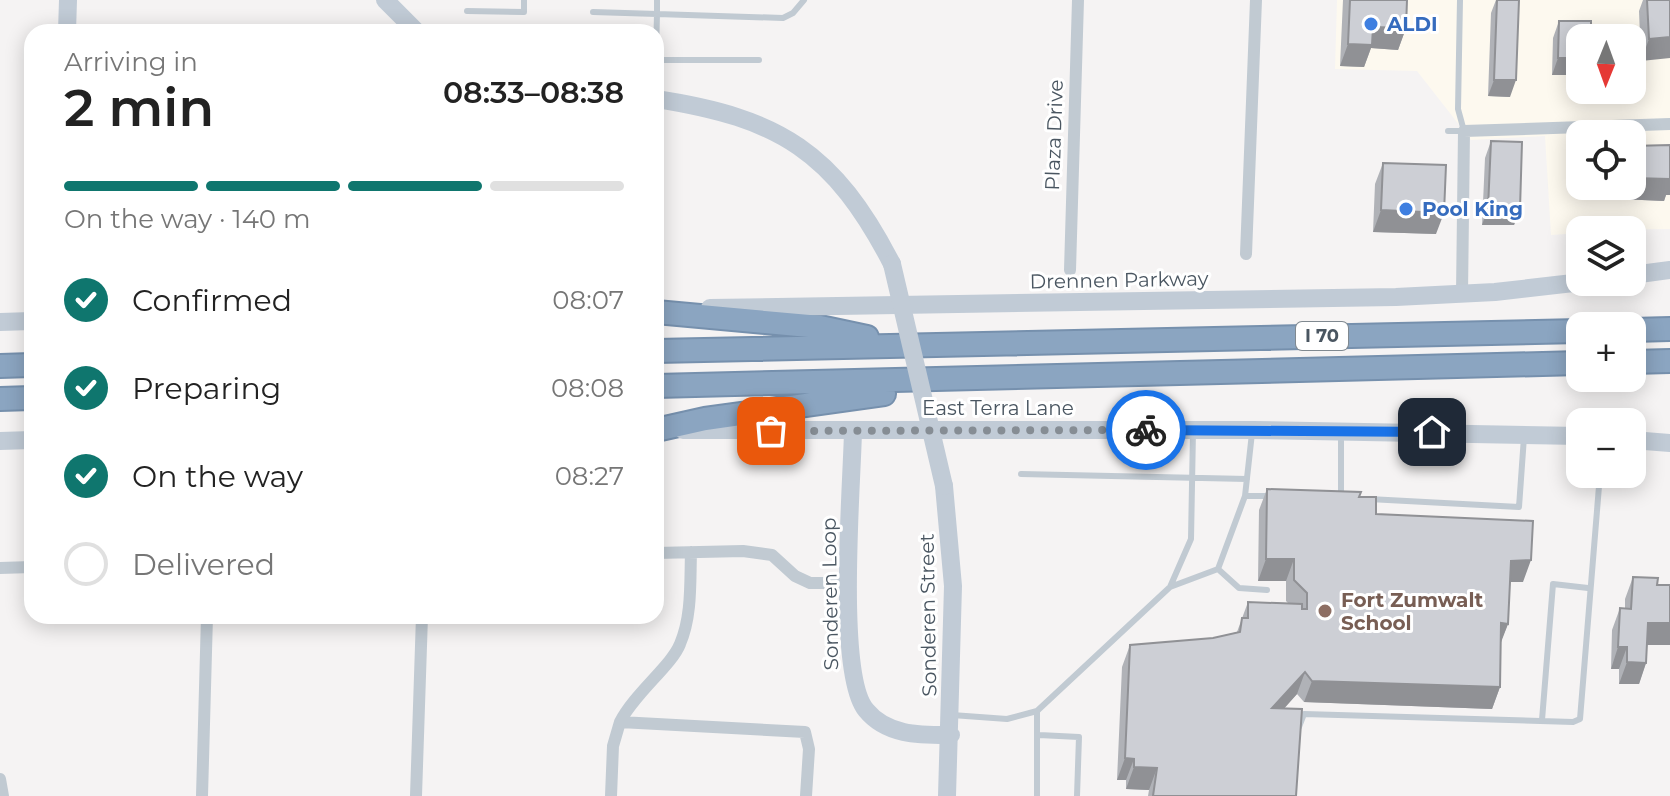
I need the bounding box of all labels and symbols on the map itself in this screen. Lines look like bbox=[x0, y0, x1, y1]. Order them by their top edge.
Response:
place label: ALDI bbox=[1386, 12, 1437, 36]
marker: ALDI bbox=[1362, 15, 1380, 33]
north arrow bbox=[1566, 24, 1646, 104]
street label: Plaza Drive bbox=[1040, 79, 1068, 191]
place label: Pool King bbox=[1422, 197, 1523, 221]
marker: Pool King bbox=[1397, 200, 1415, 218]
street label: Drennen Parkway bbox=[1029, 266, 1209, 294]
road number: I 70 bbox=[1296, 322, 1348, 350]
courier bbox=[1106, 390, 1186, 470]
street label: East Terra Lane bbox=[922, 396, 1074, 420]
pin bbox=[737, 397, 805, 465]
pin bbox=[1398, 398, 1466, 466]
street label: Sonderen Loop bbox=[817, 517, 843, 671]
street label: Sonderen Street bbox=[915, 533, 941, 697]
place label: Fort Zumwalt School bbox=[1341, 588, 1483, 635]
marker: Fort Zumwalt School bbox=[1316, 602, 1334, 620]

